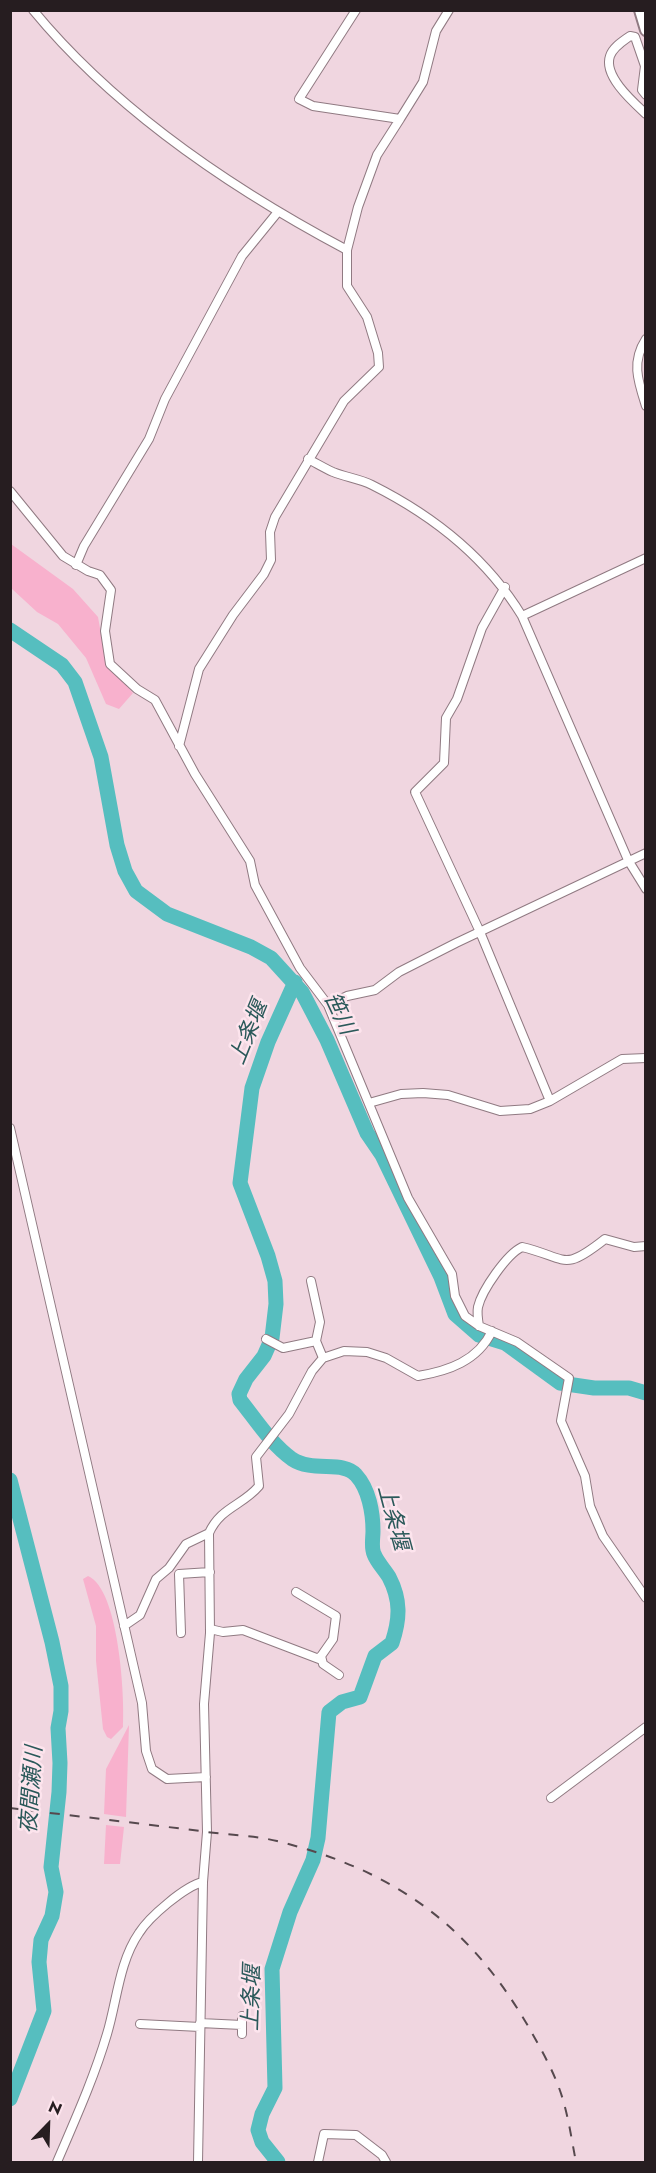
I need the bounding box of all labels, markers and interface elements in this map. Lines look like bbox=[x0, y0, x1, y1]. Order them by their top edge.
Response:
water label: 笹川 bbox=[317, 988, 359, 1040]
water label: 上条堰 bbox=[225, 997, 275, 1069]
water label: 上条堰 bbox=[371, 1483, 413, 1553]
water label: 夜間瀬川 bbox=[17, 1745, 49, 1835]
water label: 上条堰 bbox=[239, 1965, 267, 2031]
north arrow bbox=[18, 2095, 78, 2155]
text: N bbox=[45, 2095, 66, 2121]

